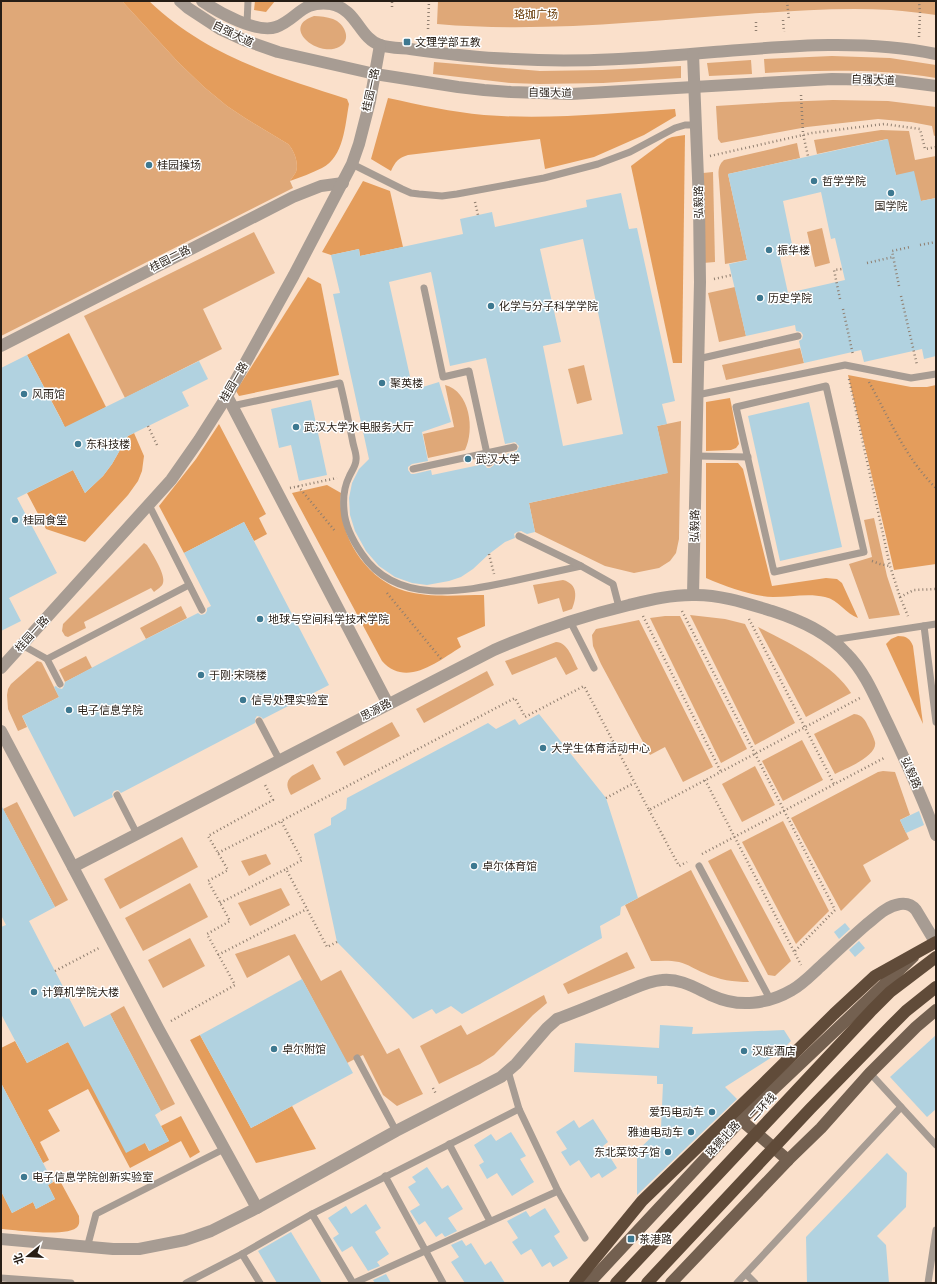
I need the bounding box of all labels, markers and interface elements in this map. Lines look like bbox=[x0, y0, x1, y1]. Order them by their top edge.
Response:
park label: 珞珈广场 bbox=[514, 8, 558, 21]
street label: 自强大道 bbox=[210, 19, 256, 49]
place label: 文理学部五教 bbox=[415, 36, 481, 49]
marker: 文理学部五教 bbox=[402, 37, 412, 47]
street label: 桂园一路 bbox=[360, 67, 382, 113]
street label: 自强大道 bbox=[851, 73, 895, 87]
street label: 自强大道 bbox=[528, 86, 572, 100]
place label: 桂园操场 bbox=[157, 159, 201, 172]
marker: 桂园操场 bbox=[144, 160, 154, 170]
place label: 哲学学院 bbox=[822, 175, 866, 188]
marker: 哲学学院 bbox=[809, 176, 819, 186]
street label: 弘毅路 bbox=[692, 185, 706, 219]
marker: 国学院 bbox=[886, 188, 896, 198]
place label: 国学院 bbox=[875, 200, 908, 213]
street label: 桂园二路 bbox=[147, 243, 193, 275]
place label: 振华楼 bbox=[777, 244, 810, 257]
marker: 振华楼 bbox=[764, 245, 774, 255]
place label: 历史学院 bbox=[768, 292, 812, 305]
marker: 历史学院 bbox=[755, 293, 765, 303]
place label: 化学与分子科学学院 bbox=[499, 300, 598, 313]
marker: 化学与分子科学学院 bbox=[486, 301, 496, 311]
street label: 桂园一路 bbox=[217, 360, 251, 404]
place label: 聚英楼 bbox=[390, 377, 423, 390]
marker: 聚英楼 bbox=[377, 378, 387, 388]
place label: 风雨馆 bbox=[32, 388, 65, 401]
marker: 风雨馆 bbox=[19, 389, 29, 399]
place label: 武汉大学水电服务大厅 bbox=[304, 421, 414, 434]
marker: 武汉大学水电服务大厅 bbox=[291, 422, 301, 432]
place label: 东科技楼 bbox=[86, 438, 130, 451]
marker: 东科技楼 bbox=[73, 439, 83, 449]
place label: 武汉大学 bbox=[476, 453, 520, 466]
marker: 武汉大学 bbox=[463, 454, 473, 464]
street label: 弘毅路 bbox=[688, 509, 702, 543]
place label: 桂园食堂 bbox=[23, 514, 67, 527]
marker: 桂园食堂 bbox=[10, 515, 20, 525]
street label: 桂园一路 bbox=[12, 613, 52, 655]
place label: 地球与空间科学技术学院 bbox=[268, 613, 389, 626]
marker: 地球与空间科学技术学院 bbox=[255, 614, 265, 624]
place label: 于刚·宋晓楼 bbox=[209, 669, 267, 682]
marker: 于刚·宋晓楼 bbox=[196, 670, 206, 680]
place label: 信号处理实验室 bbox=[251, 694, 328, 707]
marker: 信号处理实验室 bbox=[238, 695, 248, 705]
street label: 思源路 bbox=[358, 697, 394, 723]
place label: 电子信息学院 bbox=[77, 704, 143, 717]
marker: 电子信息学院 bbox=[64, 705, 74, 715]
place label: 大学生体育活动中心 bbox=[551, 742, 650, 755]
marker: 大学生体育活动中心 bbox=[538, 743, 548, 753]
street label: 弘毅路 bbox=[898, 755, 924, 791]
place label: 卓尔体育馆 bbox=[482, 860, 537, 873]
marker: 卓尔体育馆 bbox=[469, 861, 479, 871]
place label: 计算机学院大楼 bbox=[42, 986, 119, 999]
marker: 计算机学院大楼 bbox=[29, 987, 39, 997]
place label: 卓尔附馆 bbox=[282, 1043, 326, 1056]
marker: 卓尔附馆 bbox=[269, 1044, 279, 1054]
place label: 汉庭酒店 bbox=[752, 1045, 796, 1058]
marker: 汉庭酒店 bbox=[739, 1046, 749, 1056]
street label: 二环线 bbox=[747, 1090, 779, 1124]
place label: 爱玛电动车 bbox=[649, 1106, 704, 1119]
marker: 爱玛电动车 bbox=[707, 1107, 717, 1117]
street label: 珞狮北路 bbox=[703, 1118, 743, 1160]
place label: 雅迪电动车 bbox=[628, 1126, 683, 1139]
marker: 雅迪电动车 bbox=[686, 1127, 696, 1137]
place label: 东北菜饺子馆 bbox=[594, 1146, 660, 1159]
marker: 东北菜饺子馆 bbox=[663, 1147, 673, 1157]
place label: 电子信息学院创新实验室 bbox=[32, 1171, 153, 1184]
marker: 电子信息学院创新实验室 bbox=[19, 1172, 29, 1182]
place label: 茶港路 bbox=[639, 1233, 672, 1246]
marker: 茶港路 bbox=[626, 1234, 636, 1244]
north arrow bbox=[8, 1236, 48, 1276]
text: 北 bbox=[11, 1252, 27, 1266]

